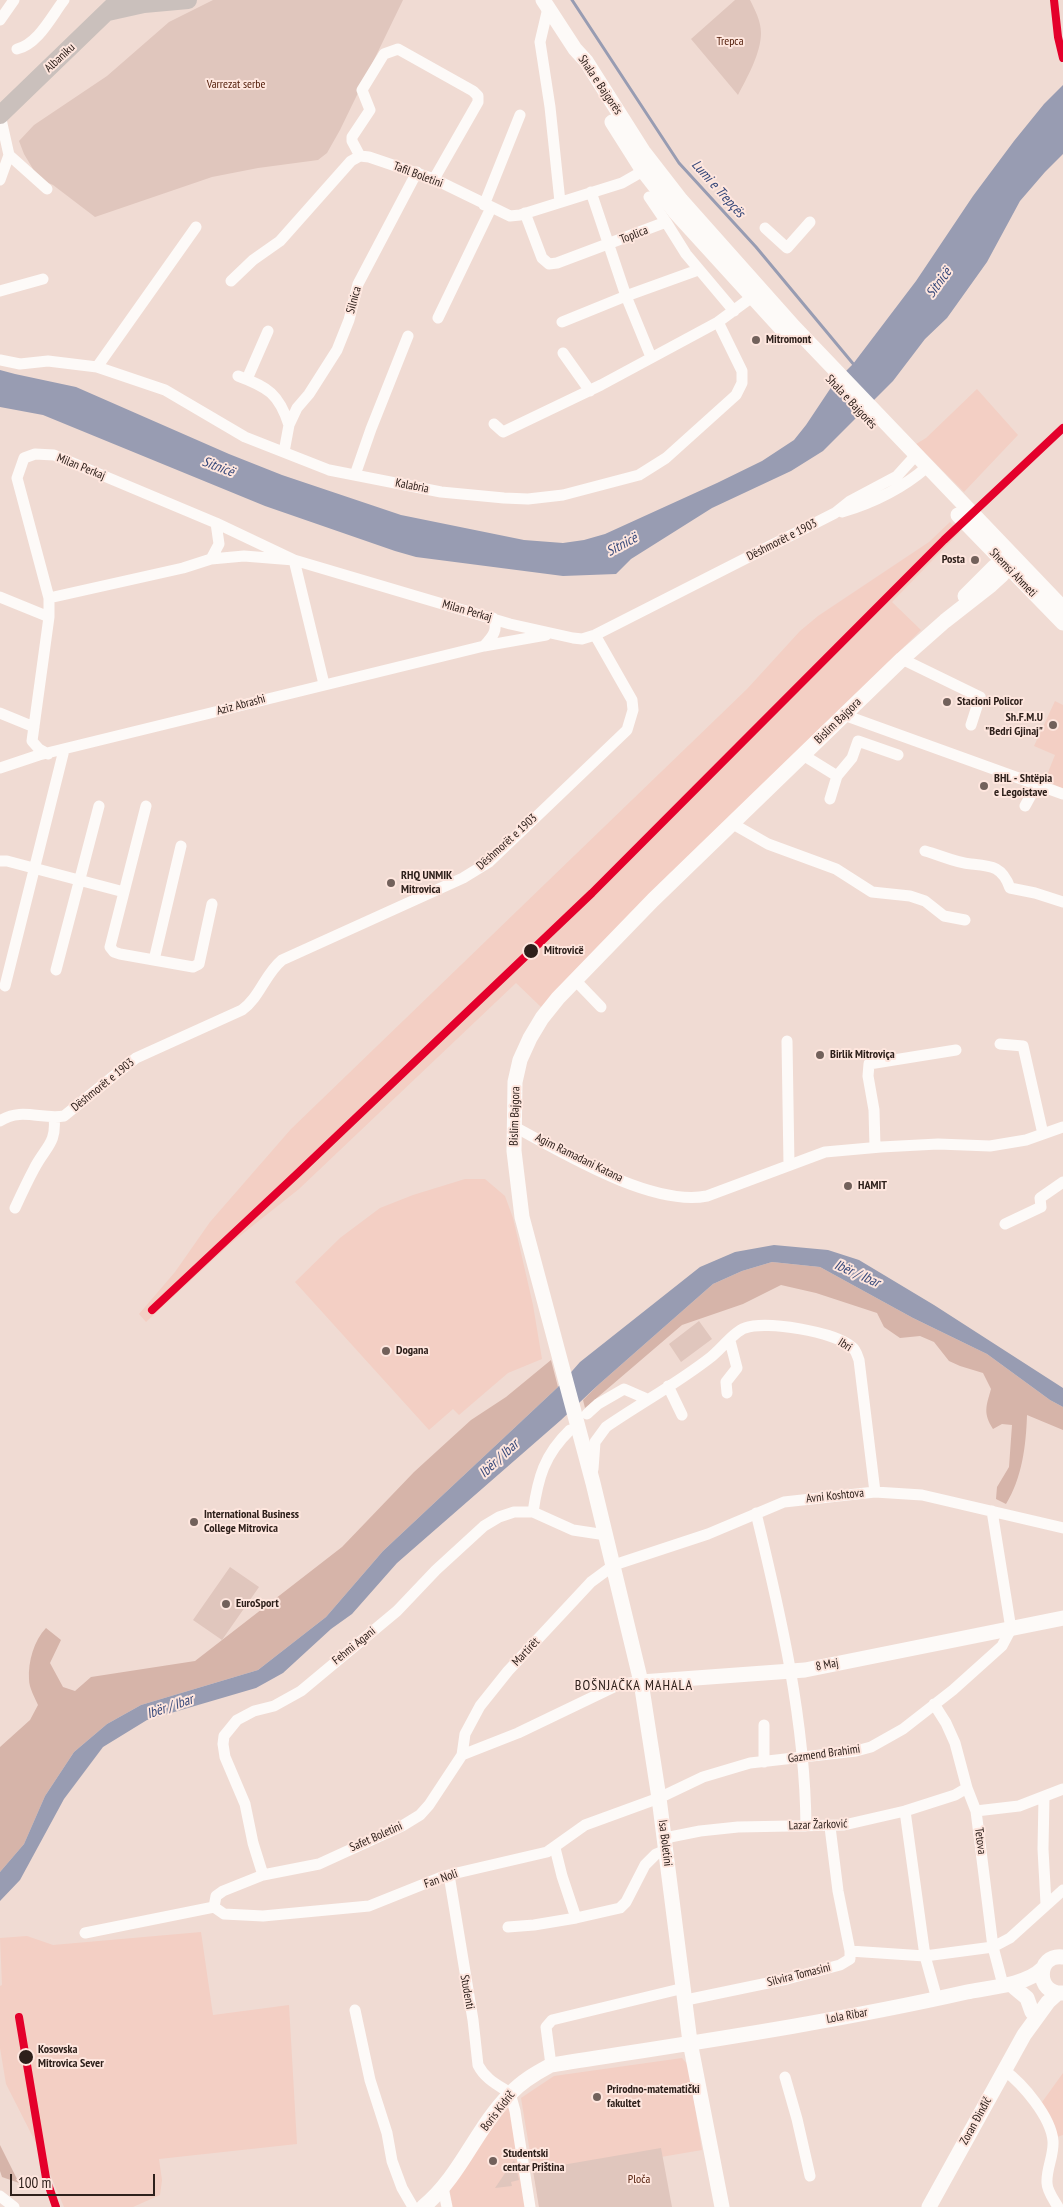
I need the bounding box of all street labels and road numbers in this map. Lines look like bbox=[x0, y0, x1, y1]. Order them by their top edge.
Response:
street label: Albaniku bbox=[42, 40, 78, 76]
street label: Shala e Bajgorës bbox=[575, 53, 625, 117]
street label: Tafil Boletini bbox=[391, 159, 445, 191]
street label: Toplica bbox=[618, 223, 650, 247]
street label: Silnica bbox=[343, 285, 365, 315]
street label: Shala e Bajgorës bbox=[822, 372, 880, 432]
street label: Milan Perkaj bbox=[55, 451, 107, 483]
street label: Kalabria bbox=[394, 476, 430, 496]
street label: Dëshmorët e 1903 bbox=[745, 516, 819, 564]
street label: Shemsi Ahmeti bbox=[986, 546, 1040, 600]
street label: Milan Perkaj bbox=[441, 597, 493, 625]
street label: Aziz Abrashi bbox=[215, 692, 267, 718]
street label: Bislim Bajgora bbox=[812, 695, 864, 747]
street label: Dëshmorët e 1903 bbox=[474, 811, 540, 873]
street label: Dëshmorët e 1903 bbox=[69, 1055, 137, 1115]
street label: Bislim Bajgora bbox=[507, 1086, 523, 1146]
street label: Agim Ramadani Katana bbox=[533, 1131, 625, 1185]
street label: Ibri bbox=[835, 1335, 855, 1355]
street label: Avni Koshtova bbox=[805, 1486, 865, 1506]
street label: Fehmi Agani bbox=[329, 1624, 379, 1668]
street label: Martirët bbox=[509, 1635, 543, 1669]
street label: 8 Maj bbox=[814, 1656, 840, 1674]
street label: Gazmend Brahimi bbox=[787, 1742, 861, 1766]
street label: Lazar Žarković bbox=[788, 1817, 848, 1833]
street label: Safet Boletini bbox=[347, 1819, 405, 1855]
street label: Isa Boletini bbox=[655, 1819, 675, 1867]
street label: Tetova bbox=[971, 1827, 989, 1855]
street label: Fan Noli bbox=[422, 1867, 460, 1891]
street label: Silvira Tomasini bbox=[766, 1960, 832, 1990]
street label: Studenti bbox=[457, 1974, 477, 2010]
street label: Lola Ribar bbox=[825, 2005, 869, 2027]
street label: Boris Kidrič bbox=[478, 2088, 518, 2134]
street label: Zoran Đinđič bbox=[957, 2095, 995, 2147]

